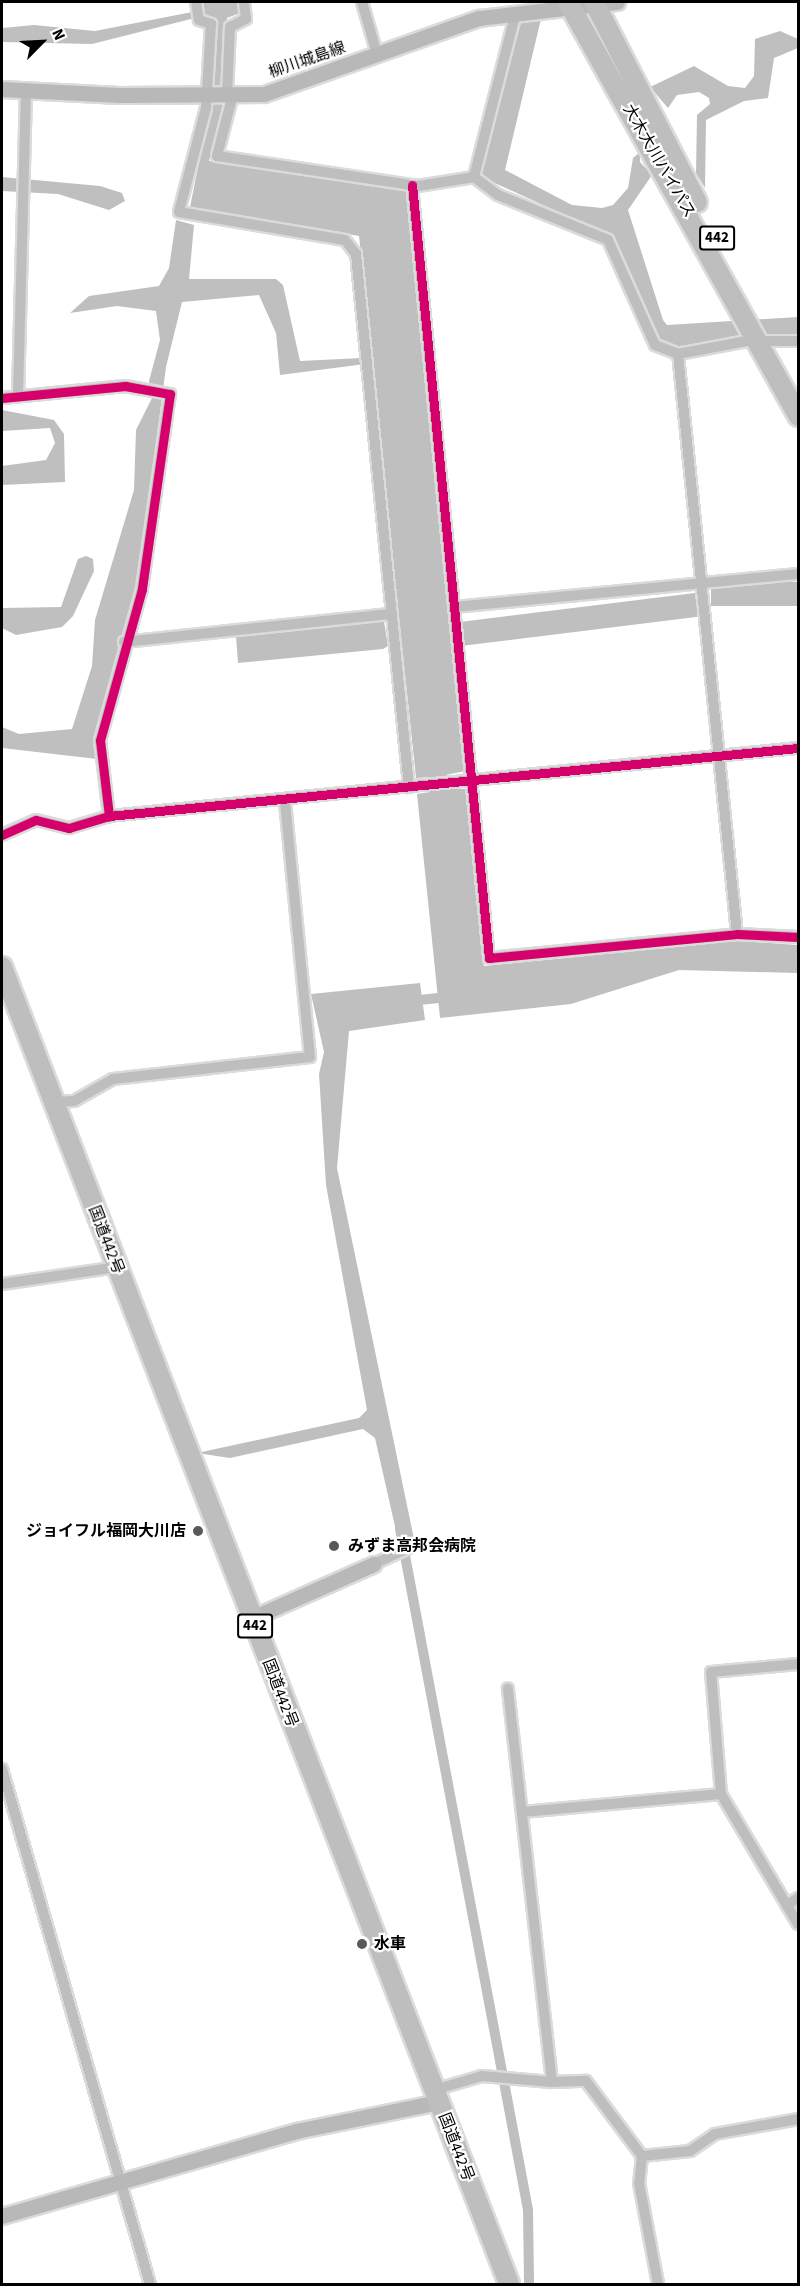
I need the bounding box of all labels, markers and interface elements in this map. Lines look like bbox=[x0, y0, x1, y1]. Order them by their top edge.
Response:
north arrow bbox=[12, 12, 72, 72]
text: N bbox=[46, 25, 71, 44]
street label: 柳川城島線 bbox=[266, 38, 348, 82]
street label: 大木大川バイパス bbox=[619, 101, 699, 221]
road number: 442 bbox=[699, 226, 735, 250]
street label: 国道442号 bbox=[84, 1203, 128, 1277]
place label: ジョイフル福岡大川店 bbox=[26, 1521, 186, 1541]
marker: ジョイフル福岡大川店 bbox=[191, 1524, 205, 1538]
place label: みずま高邦会病院 bbox=[348, 1536, 476, 1556]
marker: みずま高邦会病院 bbox=[325, 1537, 343, 1555]
road number: 442 bbox=[237, 1614, 273, 1638]
street label: 国道442号 bbox=[258, 1656, 302, 1730]
place label: 水車 bbox=[374, 1934, 406, 1954]
marker: 水車 bbox=[355, 1937, 369, 1951]
street label: 国道442号 bbox=[434, 2110, 478, 2184]

